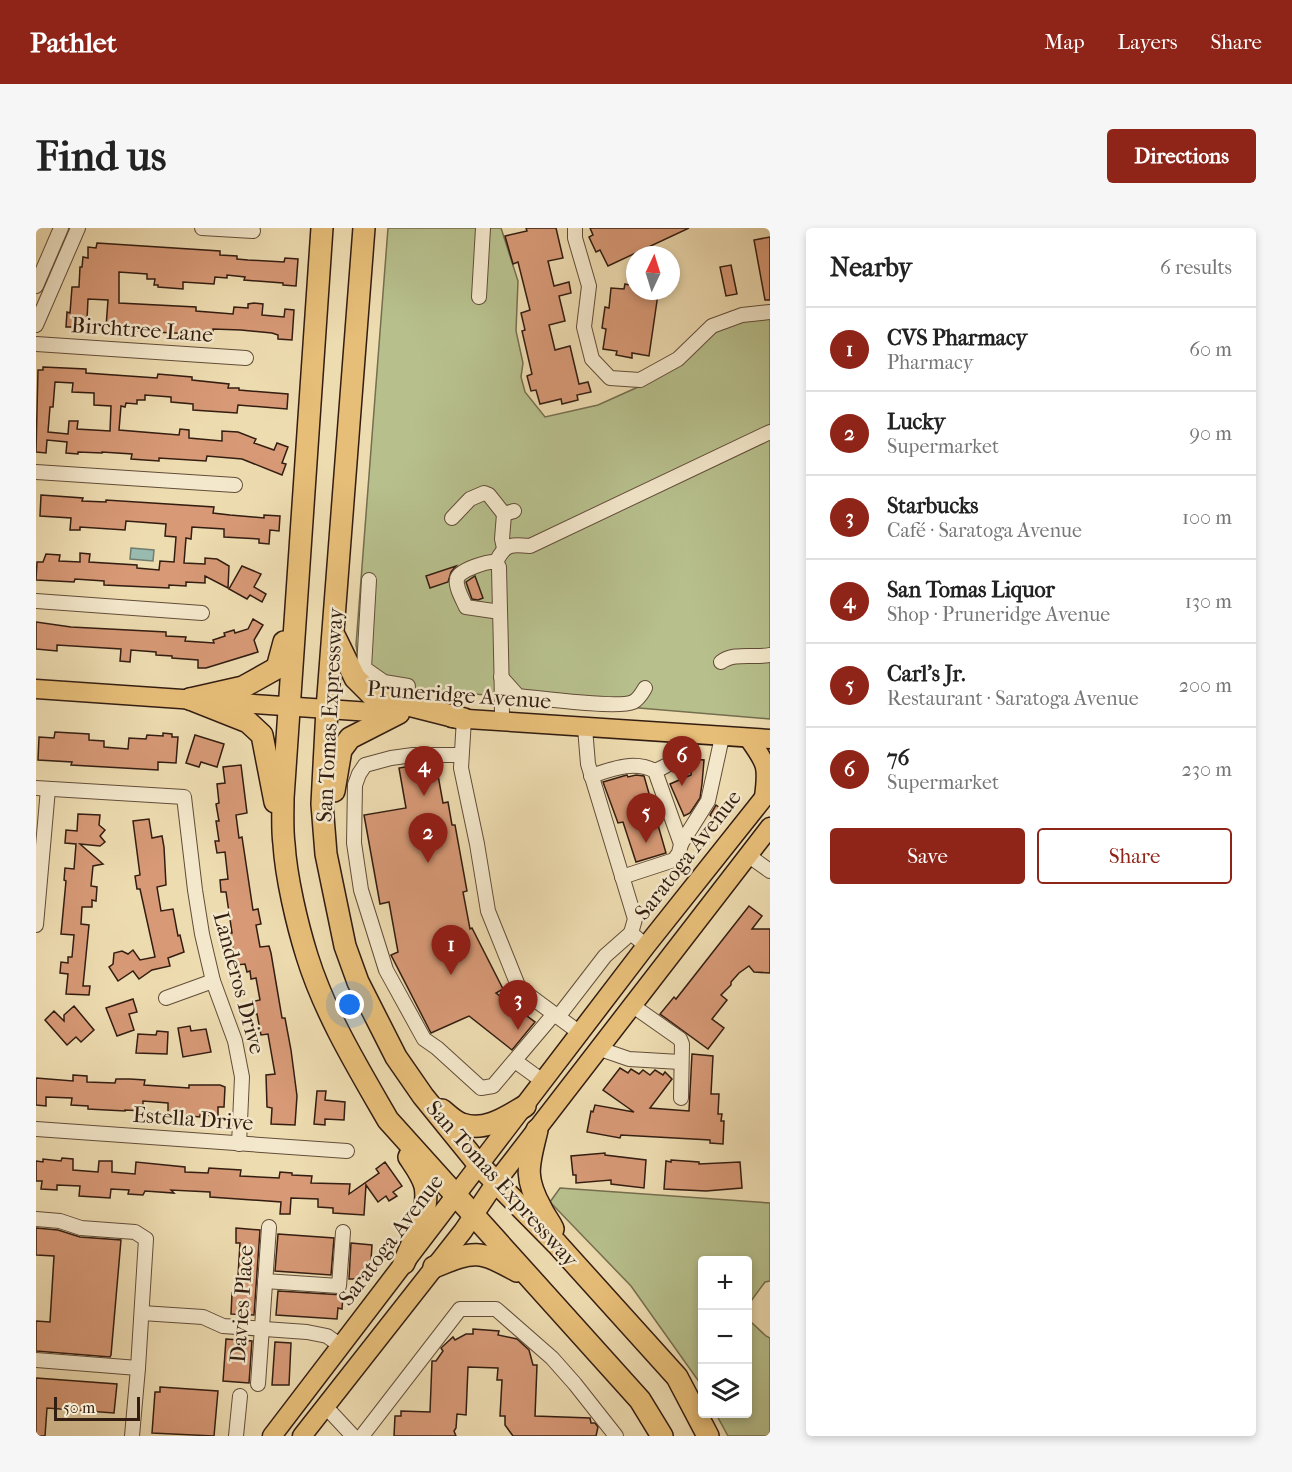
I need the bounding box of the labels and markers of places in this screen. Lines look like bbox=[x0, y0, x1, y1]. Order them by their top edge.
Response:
pin: 6 bbox=[662, 736, 702, 786]
pin: 4 bbox=[404, 746, 444, 796]
pin: 5 bbox=[626, 794, 666, 843]
pin: 2 bbox=[408, 814, 448, 863]
pin: 1 bbox=[432, 926, 470, 975]
pin: 3 bbox=[498, 980, 538, 1030]

